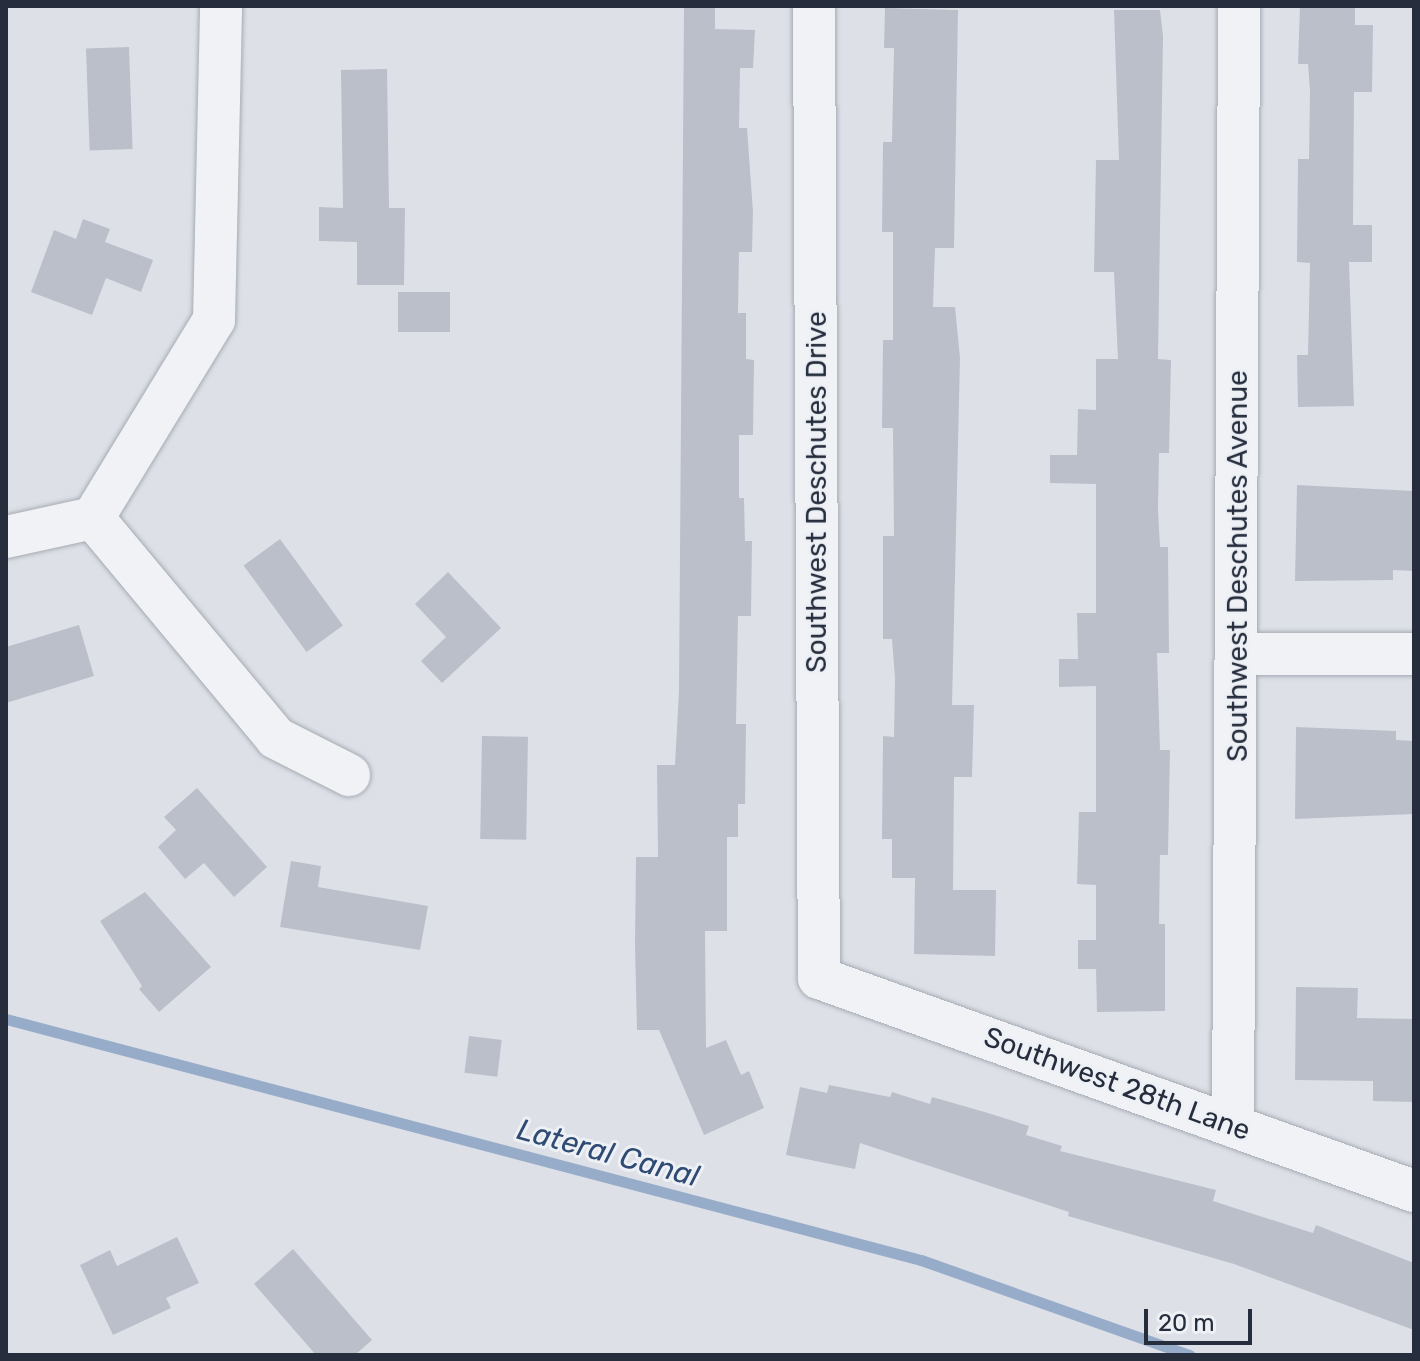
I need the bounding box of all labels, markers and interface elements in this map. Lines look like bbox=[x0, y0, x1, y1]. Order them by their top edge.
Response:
street label: Southwest Deschutes Drive bbox=[800, 311, 834, 673]
street label: Southwest Deschutes Avenue bbox=[1221, 370, 1255, 762]
street label: Southwest 28th Lane bbox=[979, 1020, 1255, 1148]
water label: Lateral Canal bbox=[513, 1111, 703, 1195]
scale bar bbox=[1148, 1293, 1256, 1343]
text: 20 m bbox=[1158, 1309, 1215, 1337]

